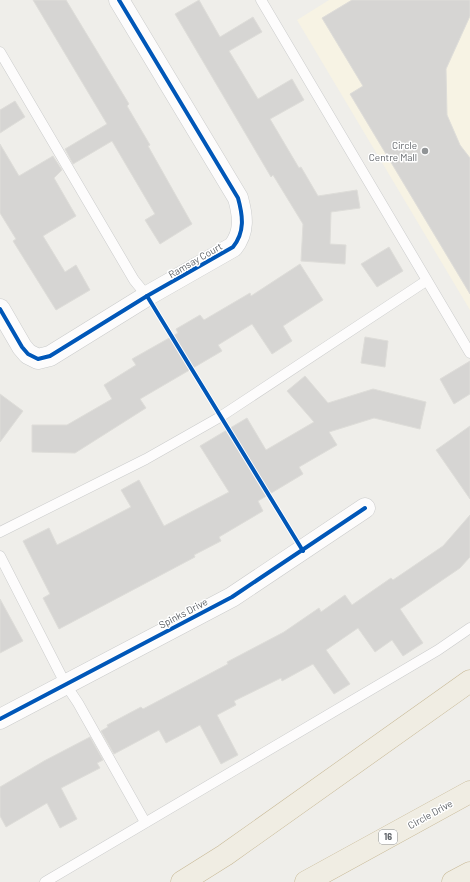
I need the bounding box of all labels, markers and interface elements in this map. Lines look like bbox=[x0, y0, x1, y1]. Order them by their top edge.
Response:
place label: Circle Centre Mall bbox=[369, 139, 417, 163]
marker: Circle Centre Mall bbox=[420, 146, 430, 156]
street label: Ramsay Court bbox=[166, 240, 224, 280]
street label: Spinks Drive bbox=[157, 595, 209, 631]
street label: Circle Drive bbox=[406, 797, 454, 831]
road number: 16 bbox=[379, 830, 397, 844]

